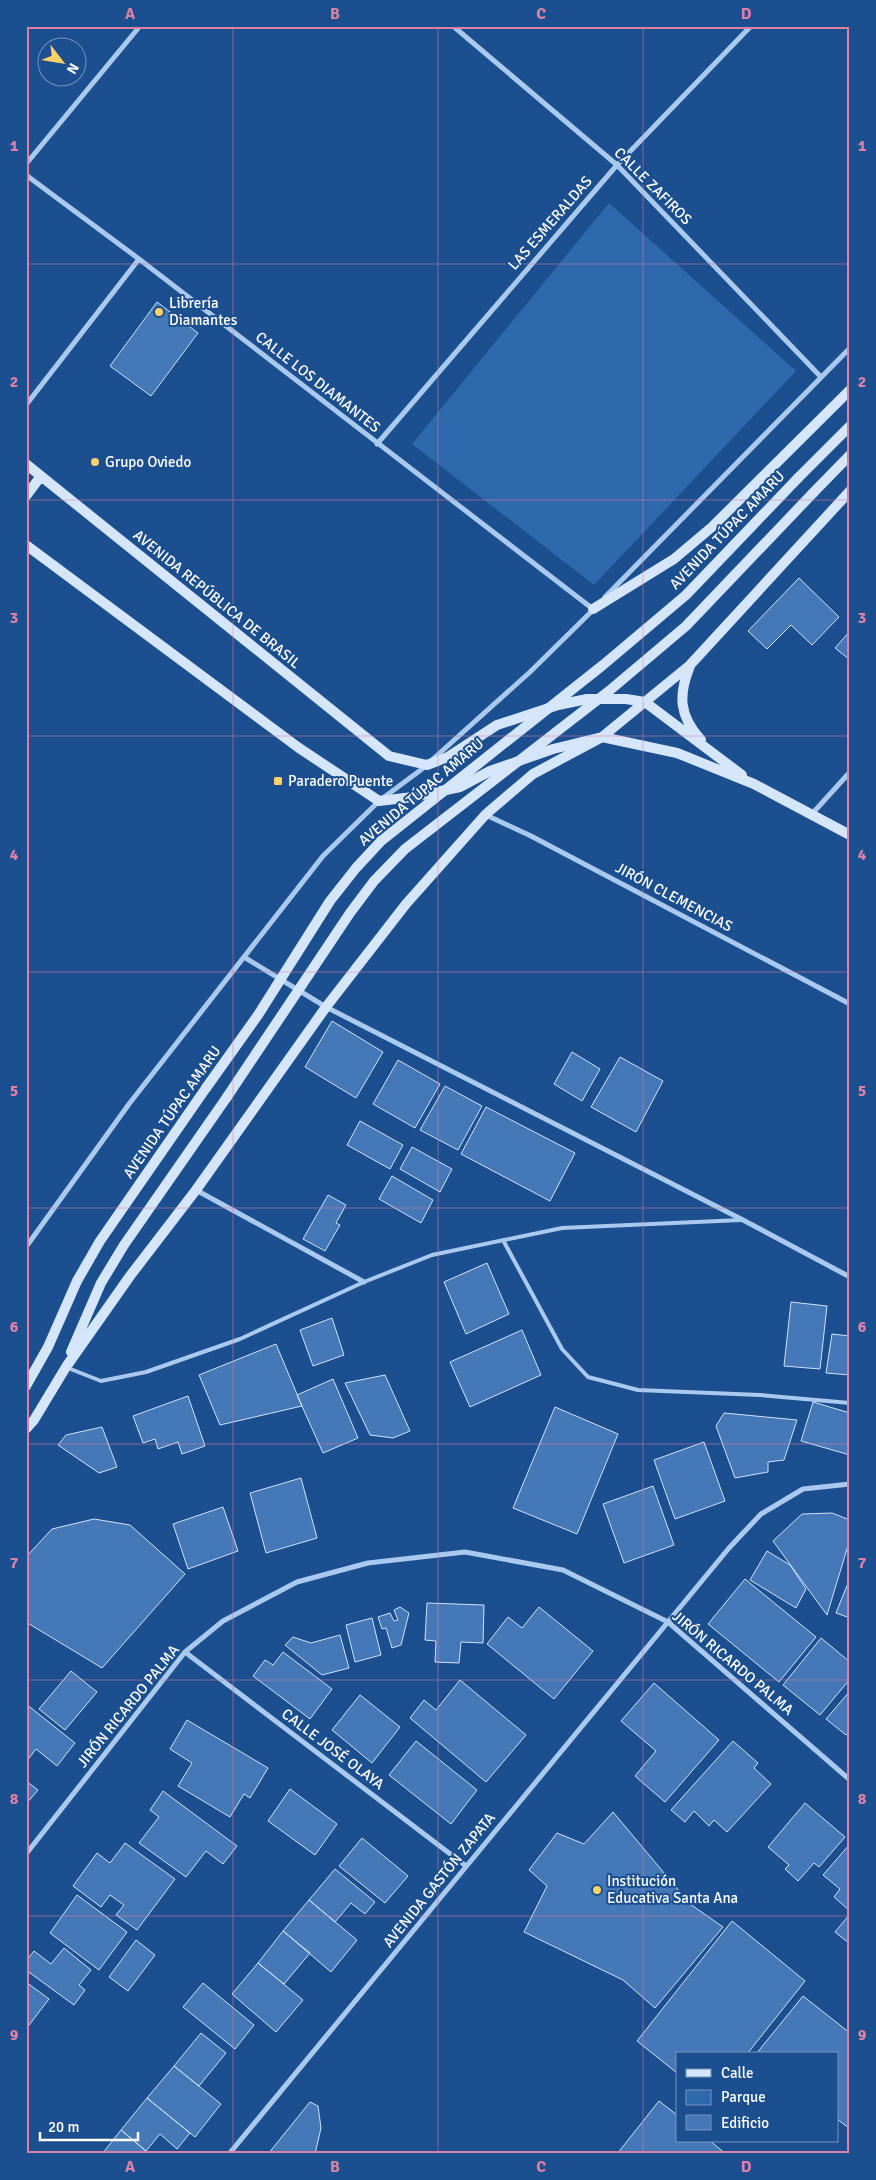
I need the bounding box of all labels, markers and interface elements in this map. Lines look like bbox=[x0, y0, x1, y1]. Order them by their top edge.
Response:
text: A bbox=[125, 4, 136, 24]
text: B bbox=[330, 4, 340, 24]
text: C bbox=[536, 4, 546, 24]
text: D bbox=[741, 4, 752, 24]
north arrow bbox=[38, 38, 88, 88]
text: N bbox=[63, 60, 83, 77]
text: 1 bbox=[10, 136, 19, 156]
text: 1 bbox=[858, 136, 867, 156]
street label: CALLE ZAFIROS bbox=[611, 144, 695, 228]
street label: LAS ESMERALDAS bbox=[504, 172, 596, 274]
place label: Librería Diamantes bbox=[169, 294, 238, 329]
marker: Librería Diamantes bbox=[153, 306, 165, 318]
street label: CALLE LOS DIAMANTES bbox=[252, 328, 384, 436]
text: 2 bbox=[10, 372, 18, 392]
text: 2 bbox=[858, 372, 866, 392]
place label: Grupo Oviedo bbox=[105, 453, 191, 471]
marker: Grupo Oviedo bbox=[89, 456, 101, 468]
street label: AVENIDA TÚPAC AMARU bbox=[665, 466, 788, 593]
street label: AVENIDA REPÚBLICA DE BRASIL bbox=[130, 525, 305, 672]
text: 3 bbox=[10, 608, 18, 628]
text: 3 bbox=[858, 608, 866, 628]
street label: AVENIDA TÚPAC AMARU bbox=[354, 734, 487, 850]
place label: Paradero Puente bbox=[288, 772, 393, 790]
marker: Paradero Puente bbox=[272, 775, 284, 787]
text: 4 bbox=[10, 845, 19, 865]
text: 4 bbox=[858, 845, 867, 865]
street label: JIRÓN CLEMENCIAS bbox=[612, 858, 736, 936]
street label: AVENIDA TÚPAC AMARU bbox=[119, 1042, 225, 1182]
text: 5 bbox=[10, 1081, 18, 1101]
text: 5 bbox=[858, 1081, 866, 1101]
text: 6 bbox=[10, 1317, 19, 1337]
text: 6 bbox=[858, 1317, 867, 1337]
text: 7 bbox=[10, 1553, 19, 1573]
text: 7 bbox=[858, 1553, 867, 1573]
street label: JIRÓN RICARDO PALMA bbox=[669, 1606, 798, 1719]
street label: JIRÓN RICARDO PALMA bbox=[72, 1640, 183, 1771]
street label: CALLE JOSÉ OLAYA bbox=[278, 1704, 388, 1793]
text: 8 bbox=[10, 1789, 19, 1809]
text: 8 bbox=[858, 1789, 867, 1809]
street label: AVENIDA GASTÓN ZAPATA bbox=[378, 1808, 499, 1951]
place label: Institución Educativa Santa Ana bbox=[607, 1872, 738, 1907]
marker: Institución Educativa Santa Ana bbox=[591, 1884, 603, 1896]
text: 9 bbox=[10, 2025, 19, 2045]
text: 9 bbox=[858, 2025, 867, 2045]
legend bbox=[676, 2052, 838, 2142]
text: Calle bbox=[721, 2064, 754, 2082]
text: Parque bbox=[721, 2088, 766, 2106]
scale bar bbox=[40, 2110, 138, 2142]
text: Edificio bbox=[721, 2114, 769, 2132]
text: 20 m bbox=[48, 2118, 79, 2136]
text: A bbox=[125, 2157, 136, 2177]
text: B bbox=[330, 2157, 340, 2177]
text: C bbox=[536, 2157, 546, 2177]
text: D bbox=[741, 2157, 752, 2177]

